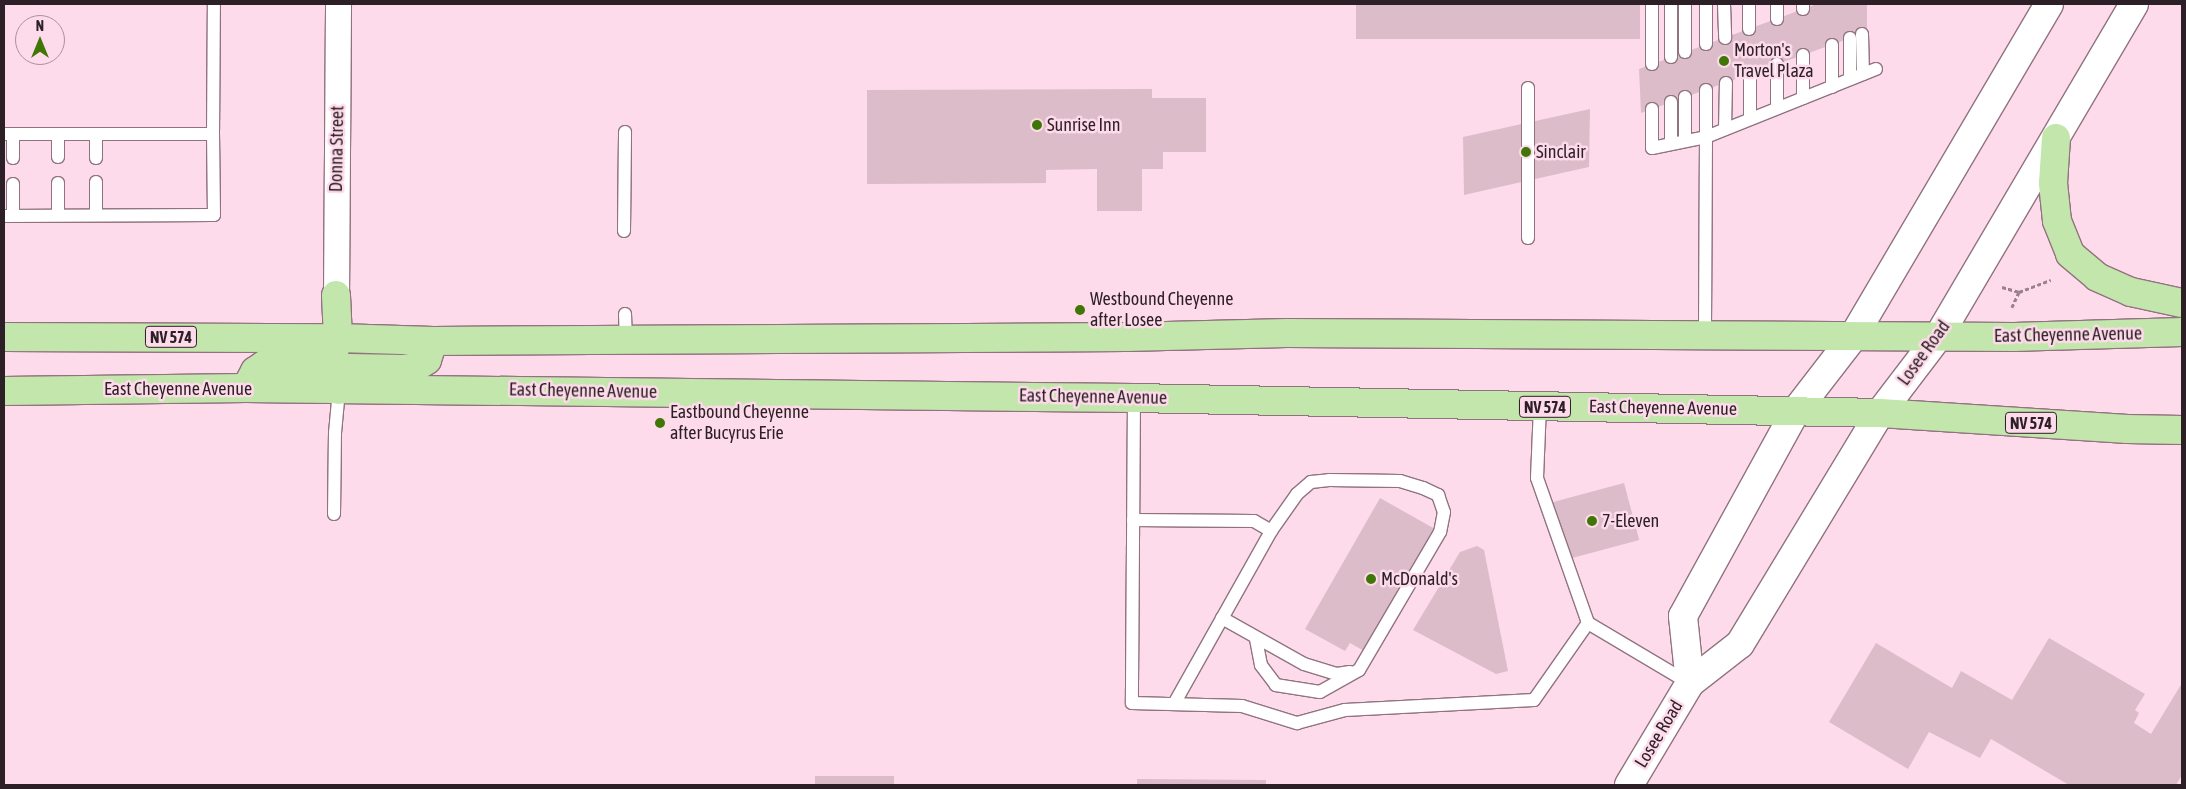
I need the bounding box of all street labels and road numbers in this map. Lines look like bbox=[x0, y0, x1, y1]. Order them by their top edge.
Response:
street label: Donna Street bbox=[325, 106, 349, 192]
street label: Losee Road bbox=[1893, 316, 1955, 390]
street label: East Cheyenne Avenue bbox=[1994, 323, 2142, 347]
road number: NV 574 bbox=[145, 324, 197, 351]
street label: East Cheyenne Avenue bbox=[104, 378, 252, 400]
street label: East Cheyenne Avenue bbox=[509, 379, 657, 403]
street label: East Cheyenne Avenue bbox=[1019, 385, 1167, 409]
road number: NV 574 bbox=[1519, 394, 1571, 421]
street label: East Cheyenne Avenue bbox=[1589, 396, 1737, 420]
road number: NV 574 bbox=[2005, 409, 2057, 436]
street label: Losee Road bbox=[1630, 696, 1688, 772]

